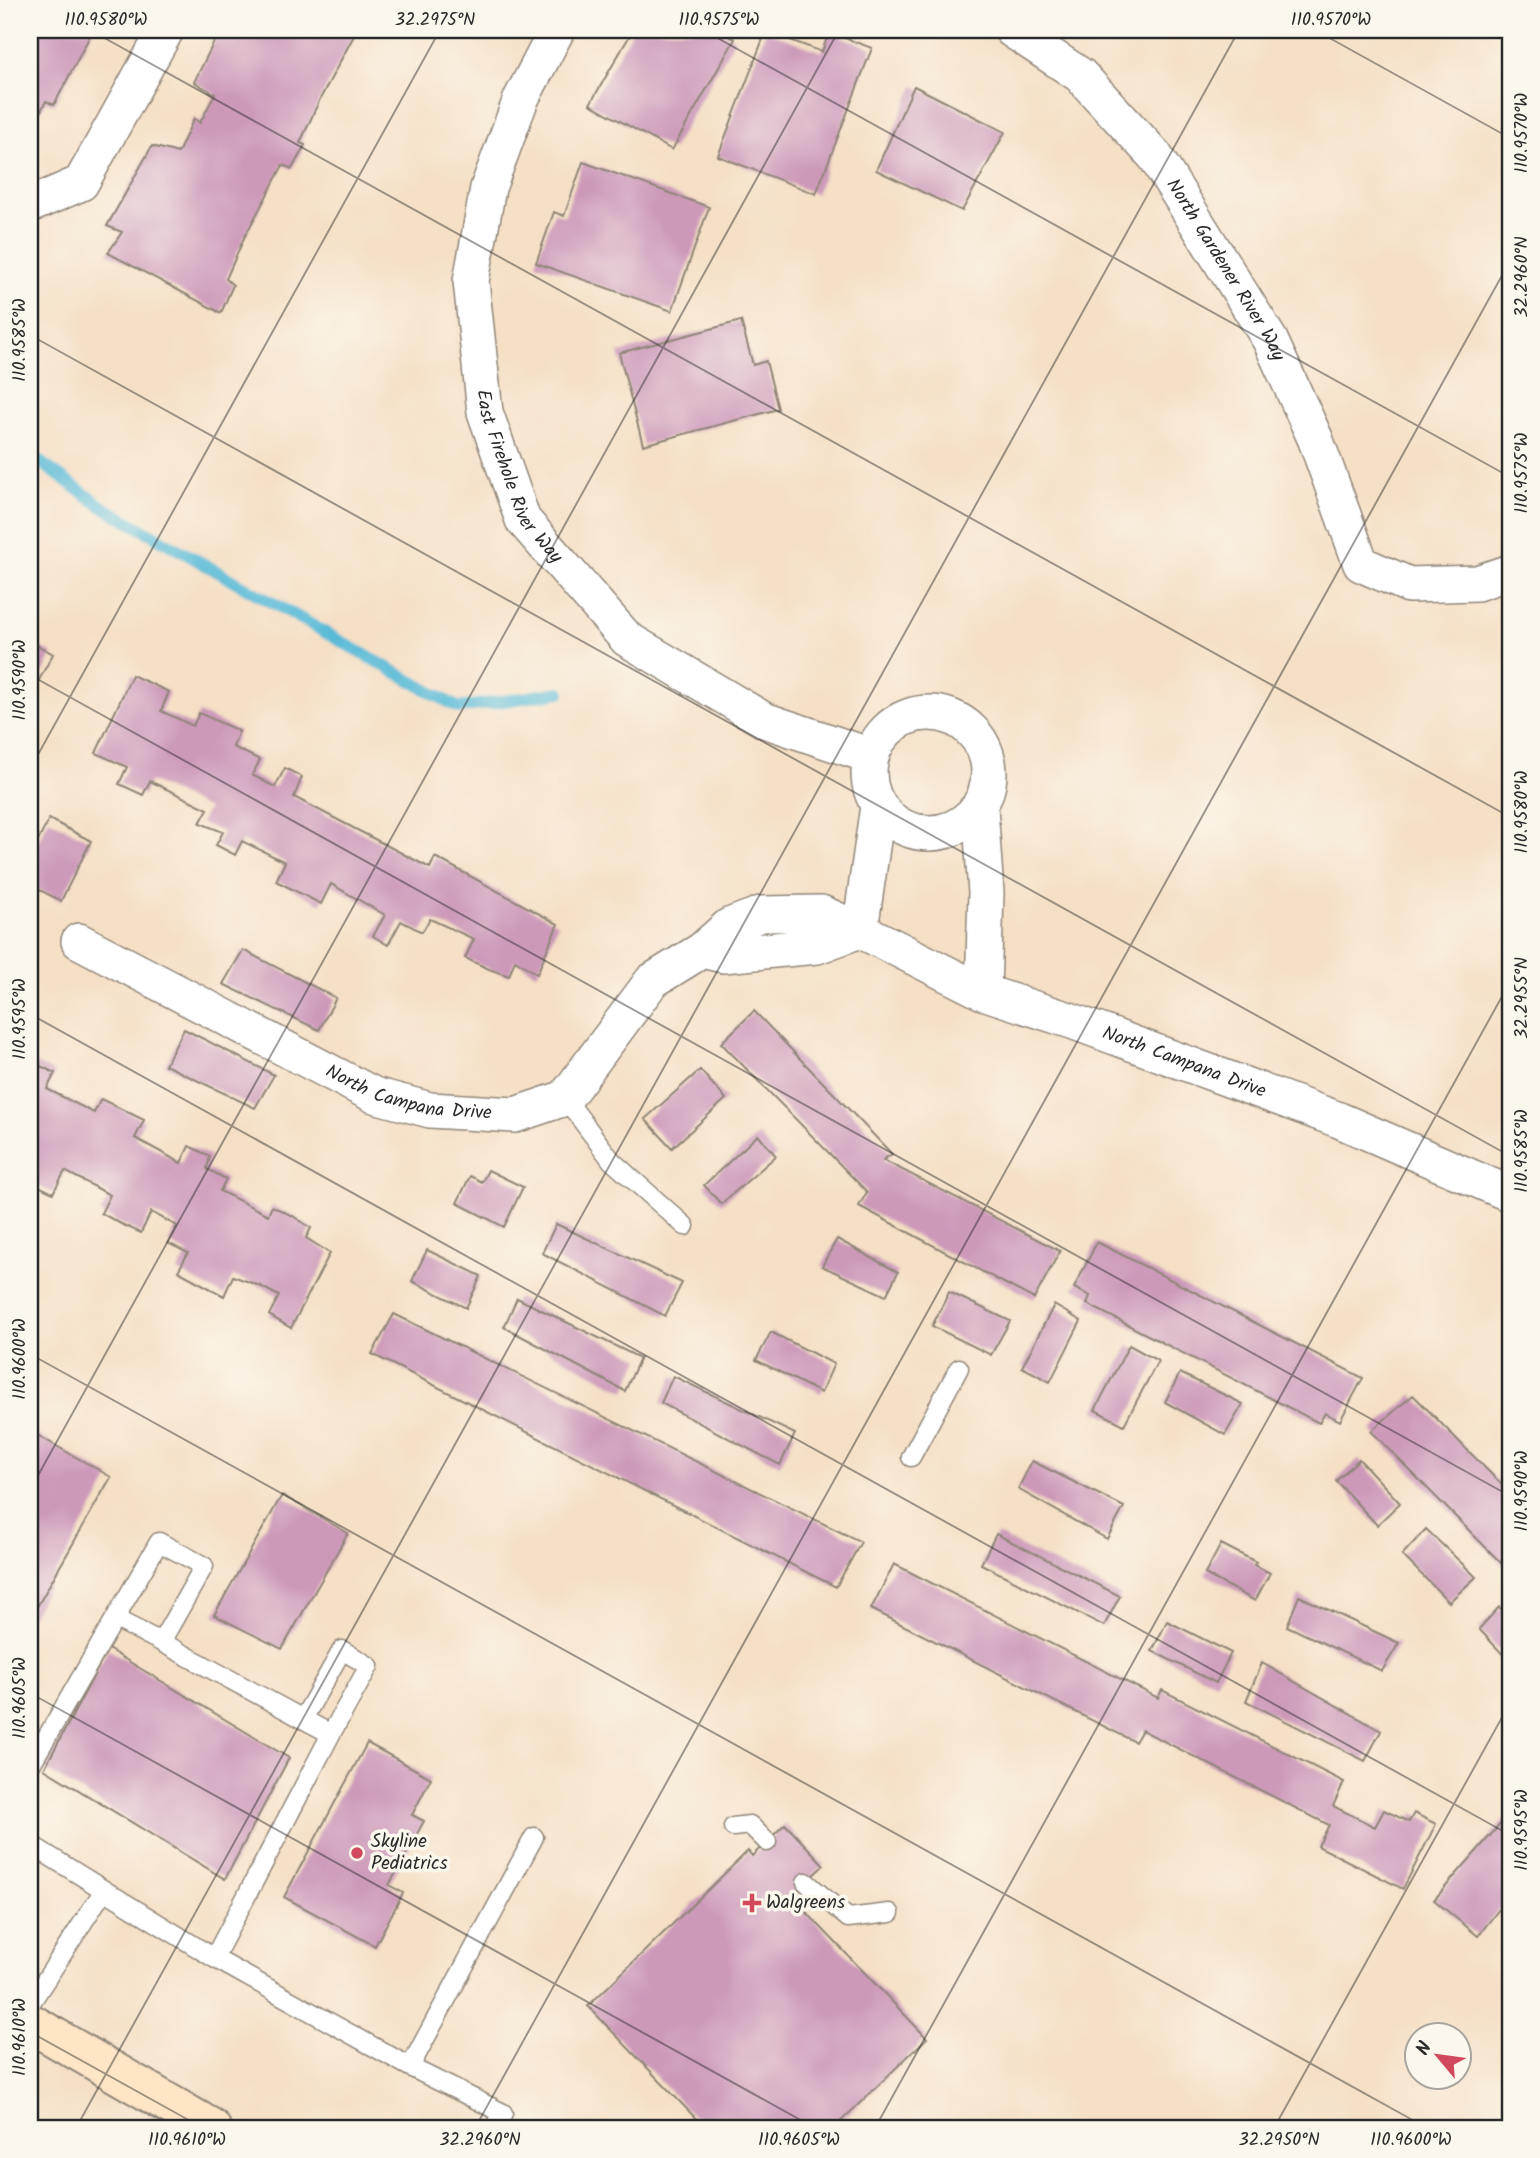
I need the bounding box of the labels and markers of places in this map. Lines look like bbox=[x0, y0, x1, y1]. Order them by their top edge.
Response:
place label: Skyline Pediatrics bbox=[371, 1827, 448, 1879]
marker: Skyline Pediatrics bbox=[349, 1845, 365, 1861]
place label: Walgreens bbox=[766, 1888, 845, 1918]
marker: Walgreens bbox=[744, 1895, 760, 1911]

